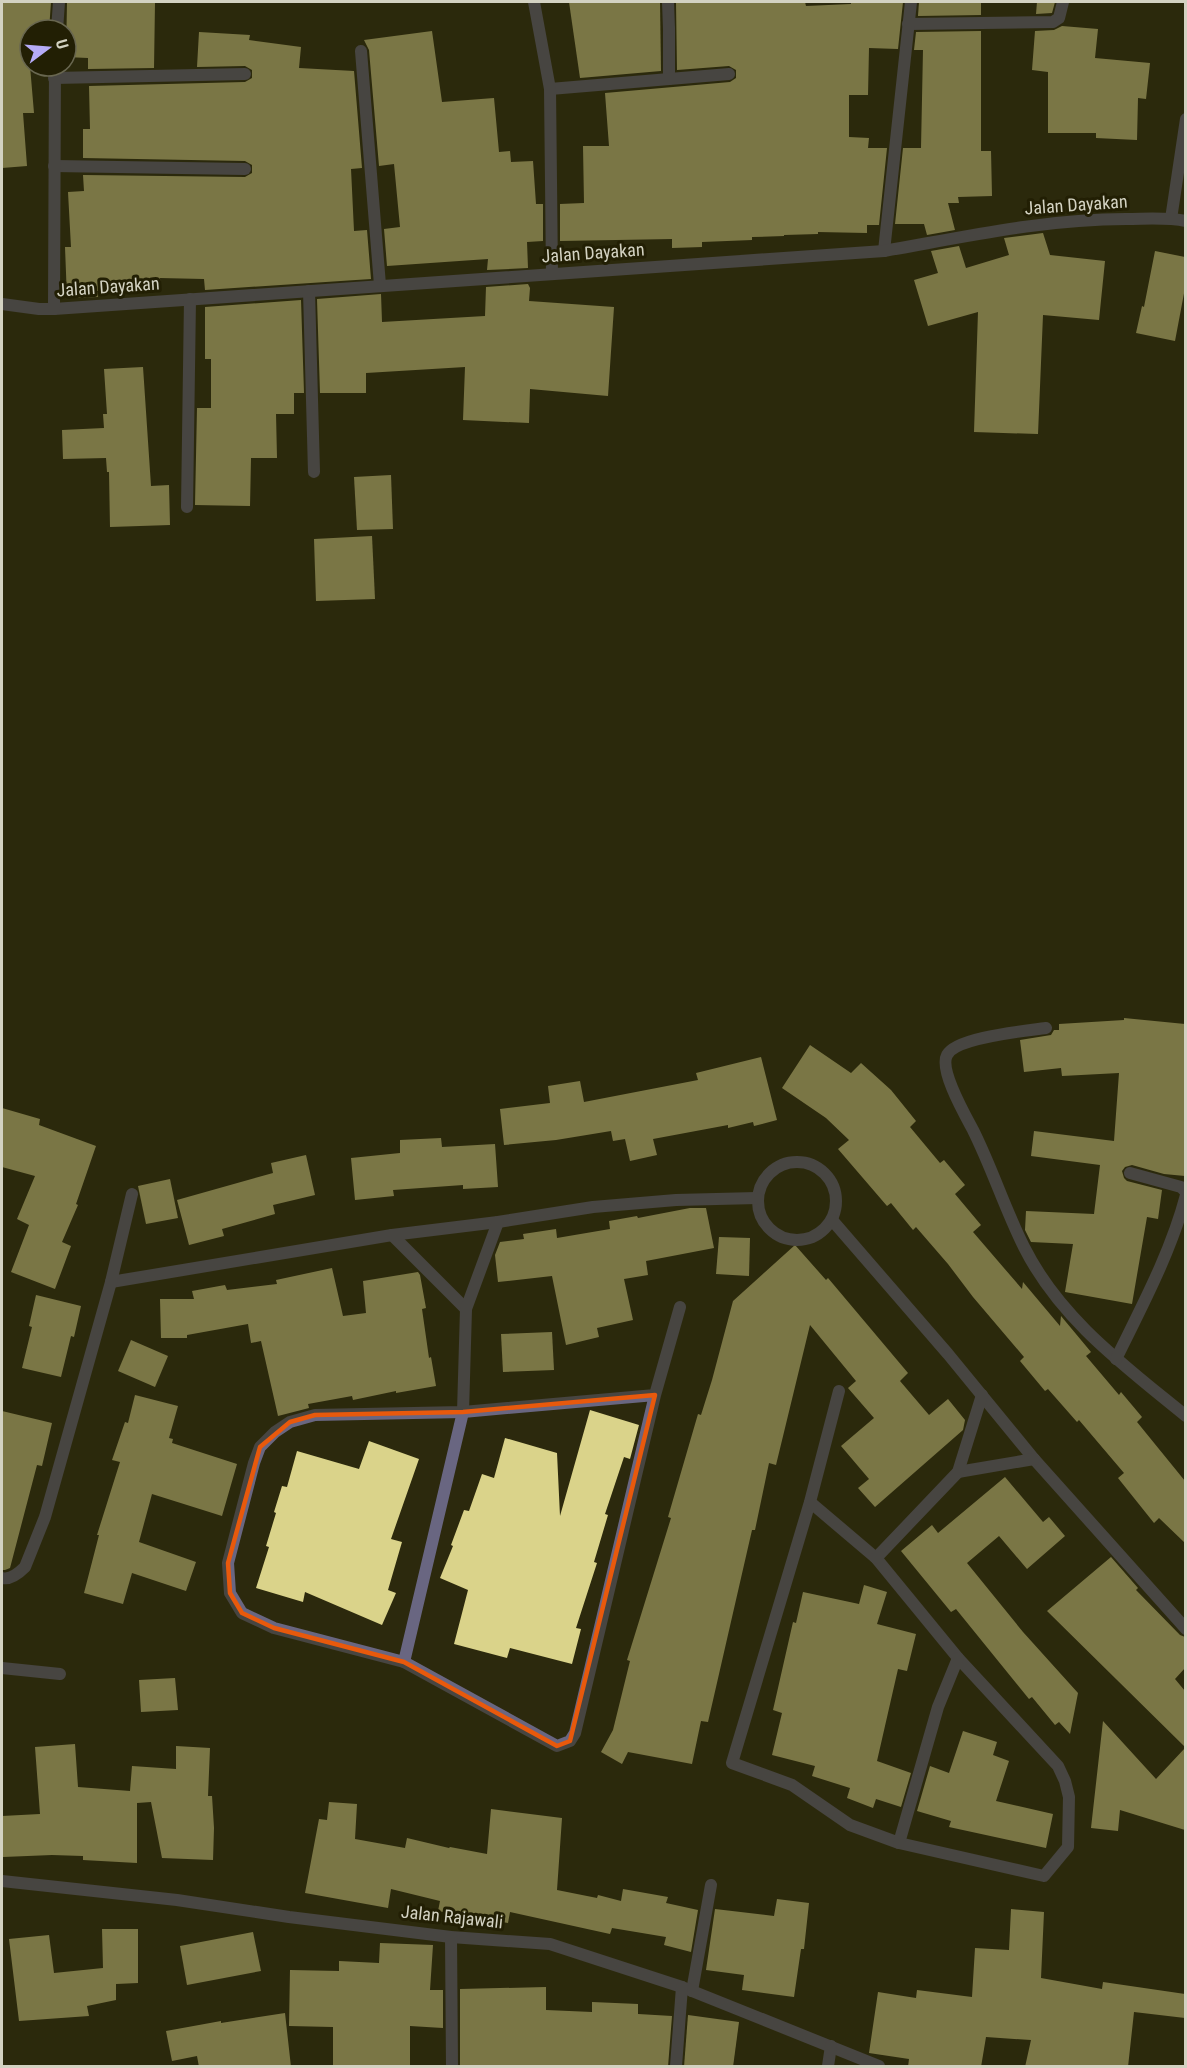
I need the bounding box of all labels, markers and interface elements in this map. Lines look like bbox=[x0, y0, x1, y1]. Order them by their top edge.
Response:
north arrow bbox=[18, 18, 78, 78]
text: U bbox=[52, 37, 72, 51]
street label: Jalan Dayakan bbox=[1024, 190, 1128, 219]
street label: Jalan Dayakan bbox=[541, 238, 645, 267]
street label: Jalan Dayakan bbox=[56, 272, 160, 301]
street label: Jalan Rajawali bbox=[400, 1901, 504, 1932]

